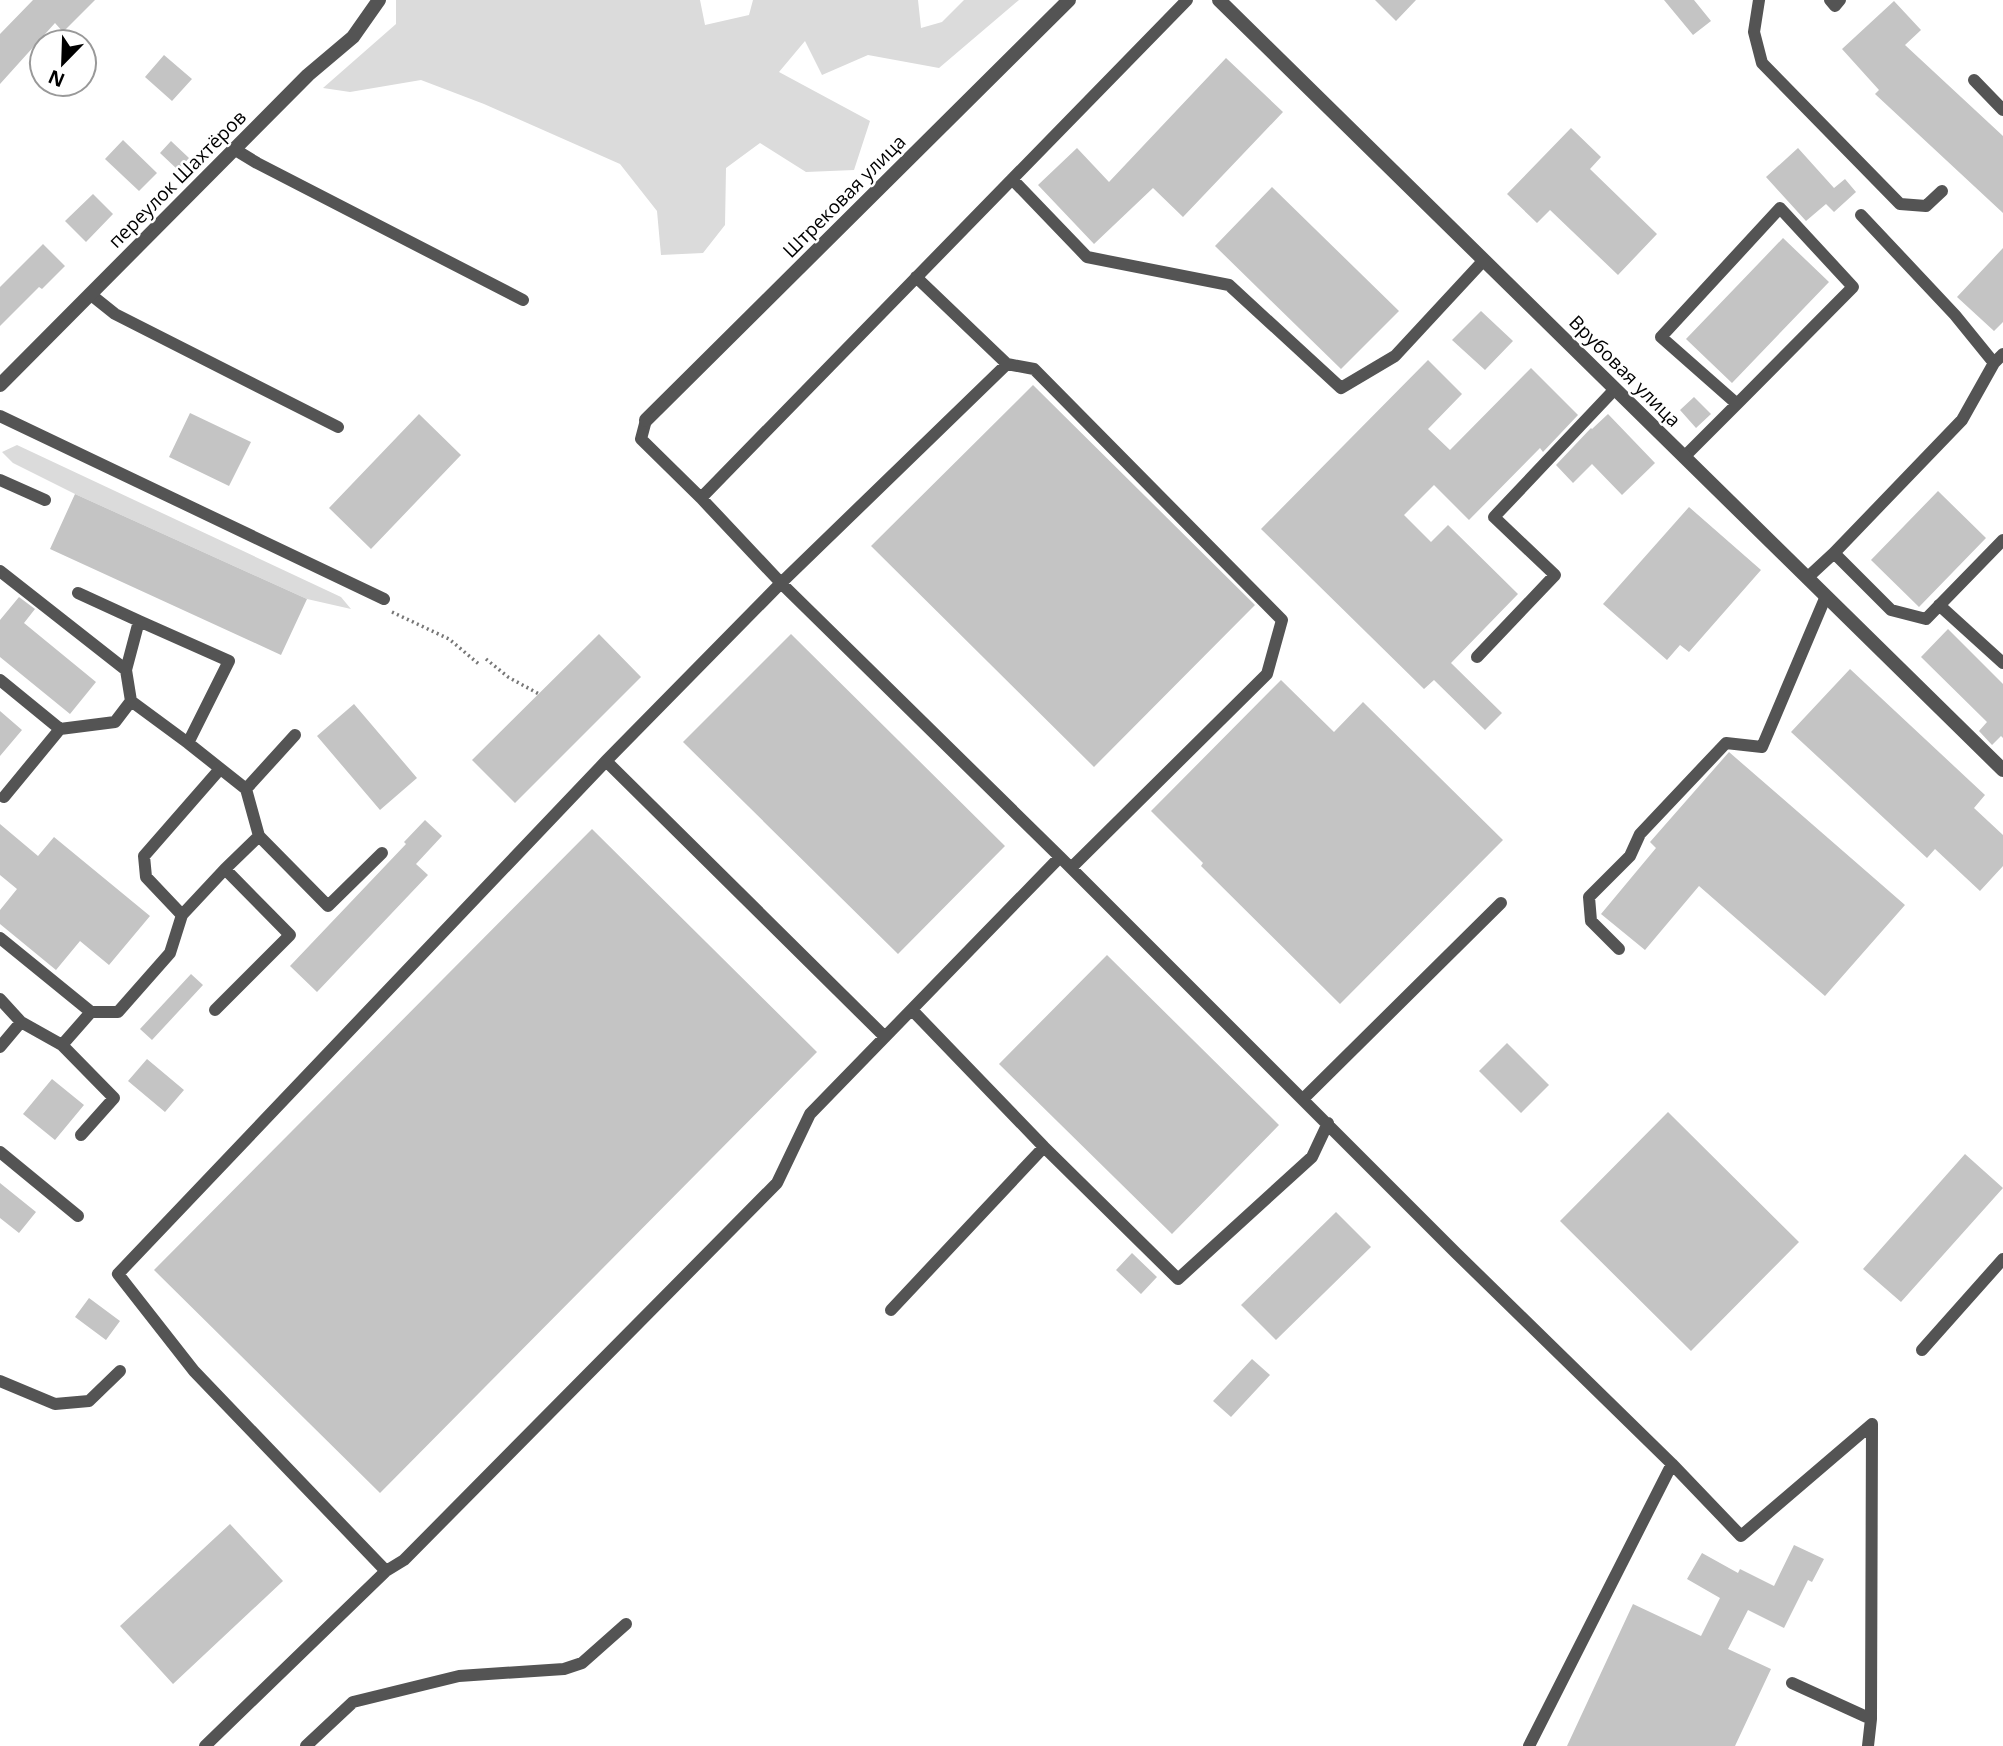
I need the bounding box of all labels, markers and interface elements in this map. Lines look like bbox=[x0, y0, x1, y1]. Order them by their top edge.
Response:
north arrow bbox=[28, 28, 98, 98]
text: N bbox=[44, 64, 69, 94]
street label: переулок Шахтёров bbox=[102, 104, 252, 254]
street label: Штрековая улица bbox=[777, 129, 911, 263]
street label: Врубовая улица bbox=[1563, 309, 1687, 433]

